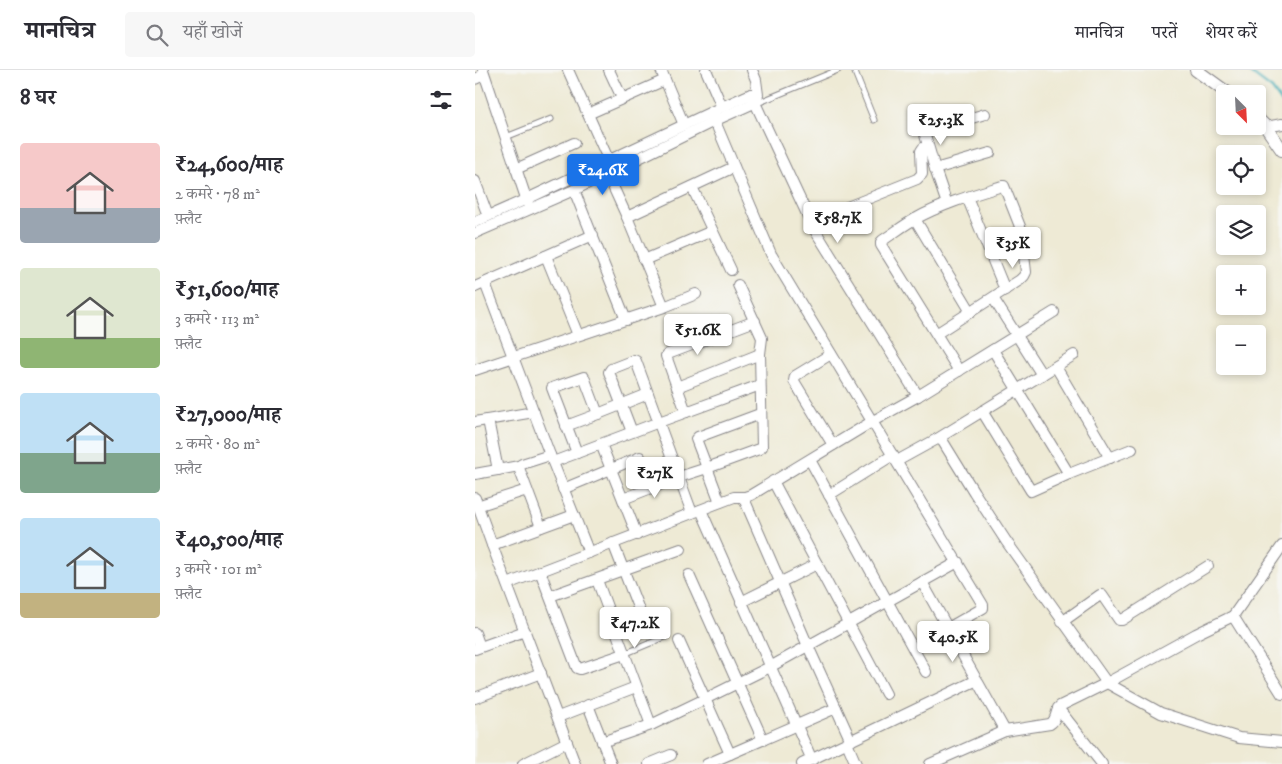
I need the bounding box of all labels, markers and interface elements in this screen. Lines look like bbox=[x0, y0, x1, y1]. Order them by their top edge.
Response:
search box bbox=[125, 12, 475, 57]
text: मानचित्र bbox=[25, 16, 95, 46]
icon: search bbox=[143, 21, 171, 49]
text: यहाँ खोजें bbox=[183, 21, 243, 44]
text: मानचित्र bbox=[1075, 22, 1124, 44]
text: परतें bbox=[1152, 22, 1177, 44]
text: शेयर करें bbox=[1205, 22, 1257, 44]
text: 8 घर bbox=[20, 85, 56, 111]
north arrow bbox=[1216, 85, 1266, 135]
map controls bbox=[1216, 85, 1266, 375]
icon: filters bbox=[427, 86, 455, 114]
pin: ₹25.3K bbox=[900, 104, 982, 146]
text: ₹25.3K bbox=[918, 110, 964, 130]
button: locate bbox=[1216, 145, 1266, 195]
text: ₹24,600/माह bbox=[175, 152, 283, 178]
pin: ₹24.6K bbox=[562, 154, 644, 196]
text: ₹24.6K bbox=[578, 160, 628, 180]
icon: home bbox=[60, 163, 120, 223]
text: 2 कमरे · 78 m² bbox=[175, 184, 260, 204]
pin: ₹58.7K bbox=[797, 202, 879, 244]
button: layers bbox=[1216, 205, 1266, 255]
text: ₹58.7K bbox=[814, 208, 862, 228]
text: फ़्लैट bbox=[175, 209, 202, 229]
pin: ₹35K bbox=[983, 226, 1043, 269]
text: ₹35K bbox=[996, 233, 1030, 253]
button: + bbox=[1216, 265, 1266, 315]
text: ₹51,600/माह bbox=[175, 277, 278, 303]
icon: home bbox=[60, 288, 120, 348]
text: 3 कमरे · 113 m² bbox=[175, 309, 259, 329]
pin: ₹51.6K bbox=[657, 314, 739, 356]
text: ₹51.6K bbox=[675, 320, 721, 340]
button: − bbox=[1216, 325, 1266, 375]
text: फ़्लैट bbox=[175, 334, 202, 354]
text: ₹27,000/माह bbox=[175, 402, 281, 428]
icon: home bbox=[60, 413, 120, 473]
text: 2 कमरे · 80 m² bbox=[175, 434, 260, 454]
pin: ₹27K bbox=[625, 456, 685, 499]
text: फ़्लैट bbox=[175, 459, 202, 479]
text: ₹27K bbox=[637, 463, 673, 483]
text: ₹40,500/माह bbox=[175, 527, 283, 553]
icon: home bbox=[60, 538, 120, 598]
text: 3 कमरे · 101 m² bbox=[175, 559, 262, 579]
text: फ़्लैट bbox=[175, 584, 202, 604]
pin: ₹47.2K bbox=[594, 606, 676, 649]
text: ₹47.2K bbox=[611, 613, 659, 633]
pin: ₹40.5K bbox=[912, 620, 994, 663]
text: ₹40.5K bbox=[928, 627, 978, 647]

